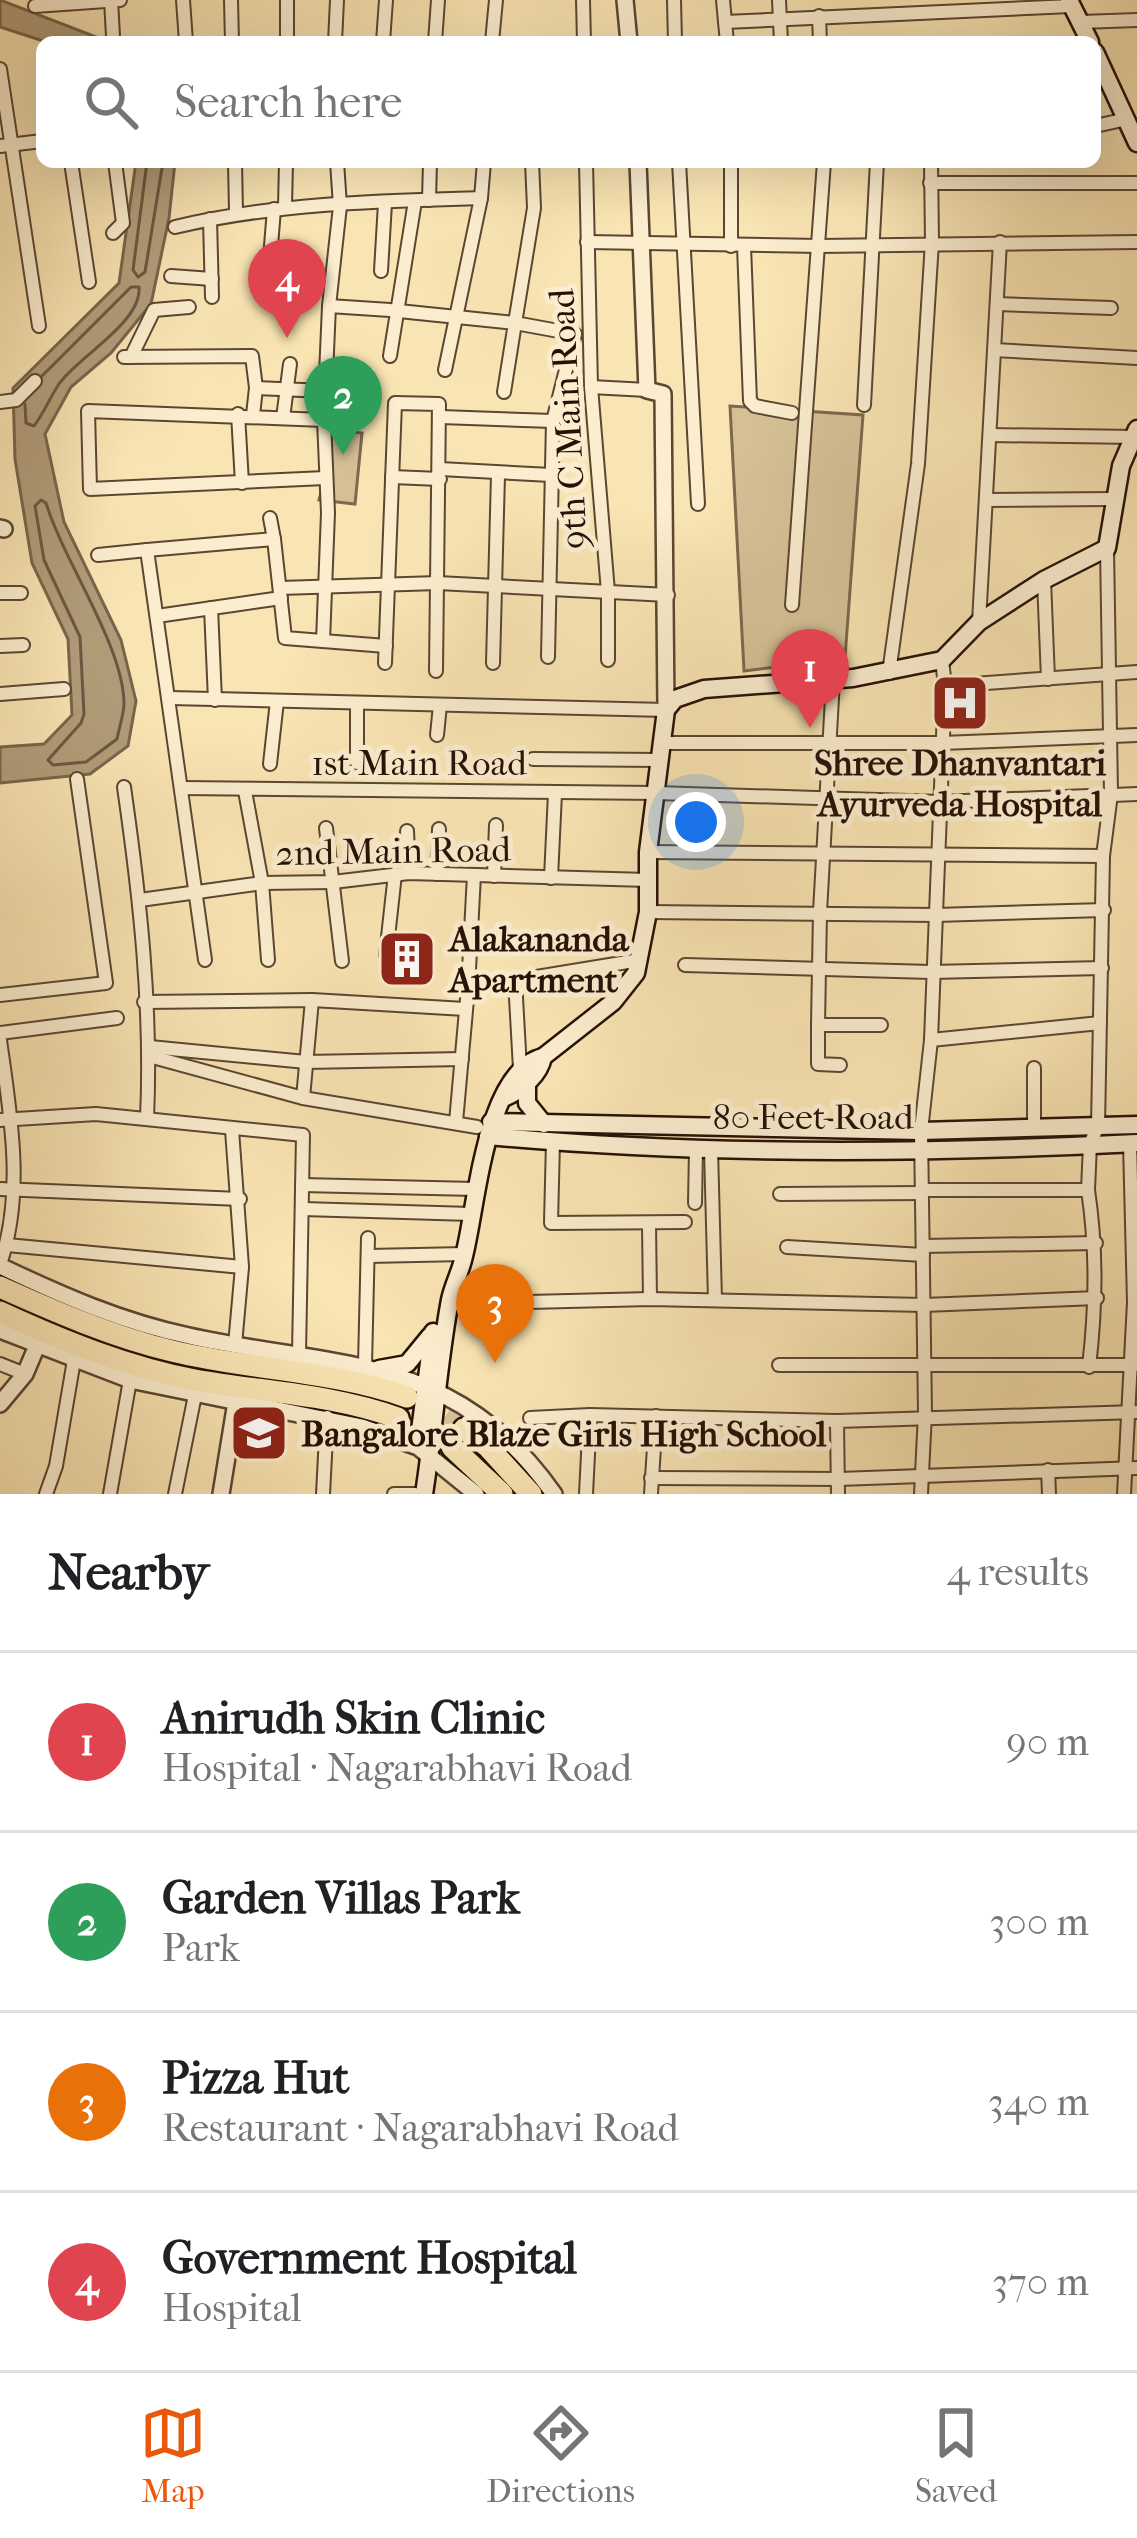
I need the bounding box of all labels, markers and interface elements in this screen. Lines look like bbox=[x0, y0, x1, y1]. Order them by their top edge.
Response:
search box bbox=[36, 36, 1101, 168]
icon: search bbox=[78, 69, 144, 135]
text: Search here bbox=[174, 76, 402, 129]
pin: 4 bbox=[248, 239, 326, 338]
street label: 9th C Main Road bbox=[540, 287, 596, 550]
pin: 2 bbox=[304, 356, 382, 455]
pin: 1 bbox=[771, 629, 849, 728]
hospital icon: Shree Dhanvantari Ayurveda Hospital bbox=[929, 672, 991, 734]
street label: 1st Main Road bbox=[311, 742, 527, 784]
place label: Shree Dhanvantari Ayurveda Hospital bbox=[814, 742, 1106, 825]
your location bbox=[666, 792, 726, 852]
street label: 2nd Main Road bbox=[275, 828, 512, 874]
place label: Alakananda Apartment bbox=[447, 918, 630, 1001]
building icon: Alakananda Apartment bbox=[376, 928, 438, 990]
street label: 80 Feet Road bbox=[712, 1096, 914, 1138]
pin: 3 bbox=[456, 1264, 534, 1363]
school or university icon: Bangalore Blaze Girls High School bbox=[228, 1402, 290, 1464]
place label: Bangalore Blaze Girls High School bbox=[301, 1413, 827, 1455]
text: Nearby bbox=[48, 1542, 209, 1602]
text: 4 results bbox=[947, 1549, 1089, 1595]
text: Anirudh Skin Clinic bbox=[162, 1692, 545, 1745]
text: 1 bbox=[80, 1719, 94, 1765]
text: 90 m bbox=[1006, 1719, 1089, 1765]
text: Hospital · Nagarabhavi Road bbox=[162, 1745, 632, 1791]
text: Garden Villas Park bbox=[162, 1872, 520, 1925]
text: 2 bbox=[77, 1899, 97, 1945]
text: 300 m bbox=[989, 1899, 1089, 1945]
text: Park bbox=[162, 1925, 240, 1971]
text: Pizza Hut bbox=[162, 2052, 349, 2105]
text: 3 bbox=[79, 2079, 95, 2125]
text: 340 m bbox=[988, 2079, 1089, 2125]
text: Restaurant · Nagarabhavi Road bbox=[162, 2105, 679, 2151]
text: Government Hospital bbox=[162, 2232, 577, 2285]
text: 4 bbox=[75, 2259, 99, 2305]
text: 370 m bbox=[992, 2259, 1089, 2305]
text: Hospital bbox=[162, 2285, 302, 2331]
tab: Map bbox=[140, 2400, 206, 2511]
tab: Directions bbox=[486, 2400, 635, 2511]
tab: Saved bbox=[915, 2400, 997, 2511]

